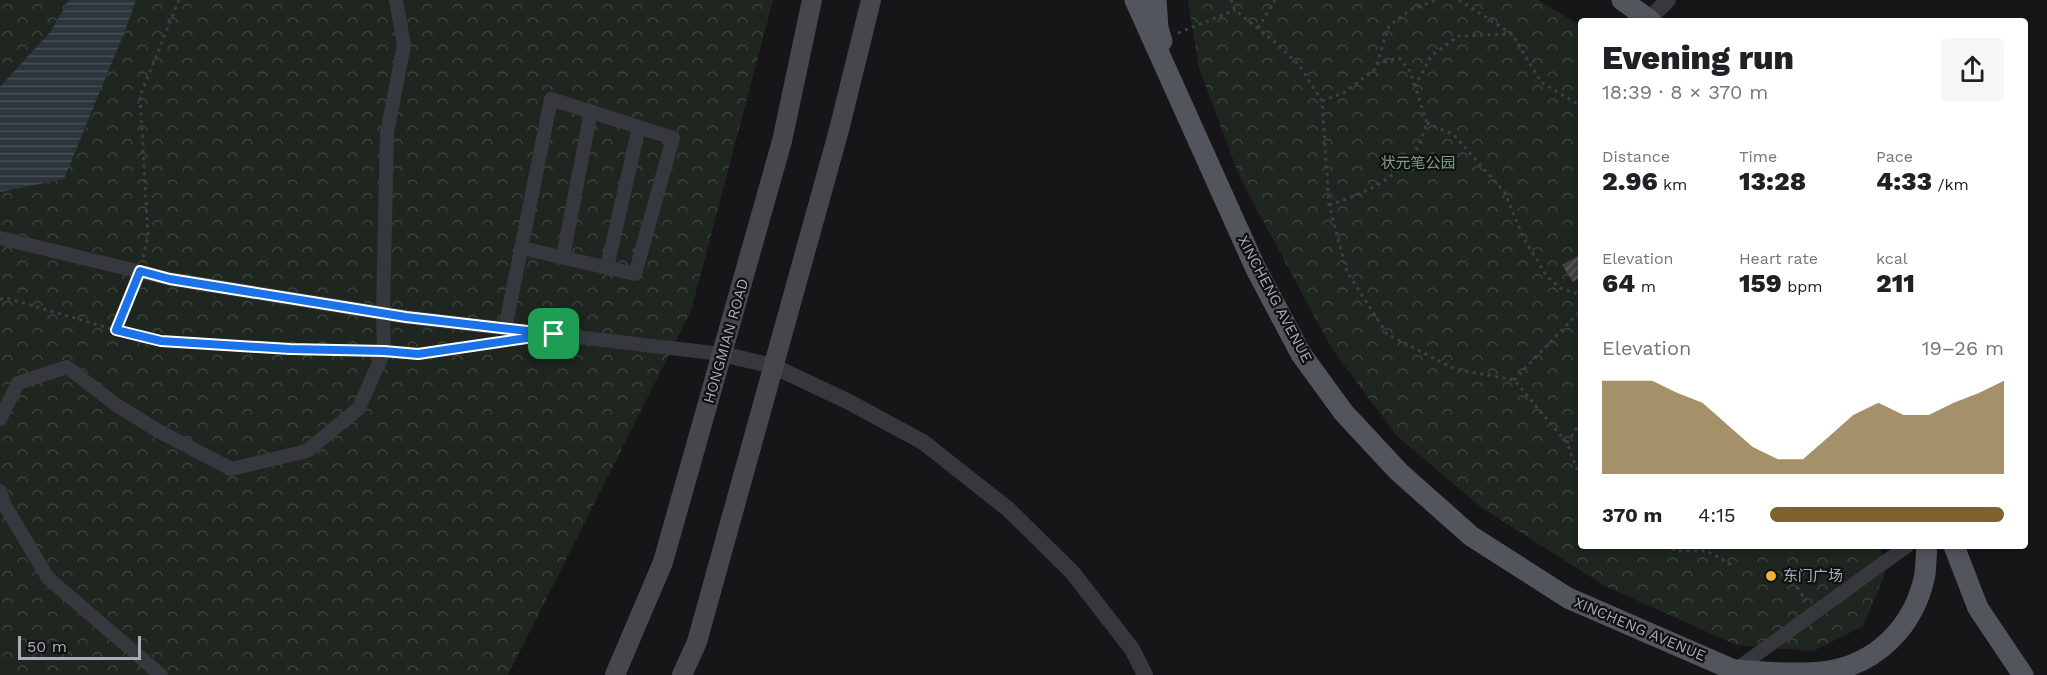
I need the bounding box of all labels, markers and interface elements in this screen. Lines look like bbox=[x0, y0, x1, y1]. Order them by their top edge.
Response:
text: Evening run bbox=[1602, 38, 1794, 77]
button: share bbox=[1941, 38, 2004, 101]
text: 18:39 · 8 × 370 m bbox=[1602, 80, 1768, 104]
text: Distance bbox=[1602, 147, 1670, 166]
text: Time bbox=[1739, 147, 1777, 166]
text: Pace bbox=[1876, 147, 1913, 166]
park label: 状元笔公园 bbox=[1380, 154, 1456, 172]
text: 2.96 bbox=[1602, 166, 1658, 196]
text: 13:28 bbox=[1739, 166, 1806, 196]
text: 4:33 bbox=[1876, 166, 1932, 196]
text: km bbox=[1658, 175, 1687, 194]
text: /km bbox=[1932, 175, 1969, 194]
street label: XINCHENG AVENUE bbox=[1234, 232, 1316, 366]
text: Elevation bbox=[1602, 249, 1673, 268]
text: Heart rate bbox=[1739, 249, 1818, 268]
text: kcal bbox=[1876, 249, 1908, 268]
text: 64 bbox=[1602, 268, 1635, 298]
text: 159 bbox=[1739, 268, 1782, 298]
text: 211 bbox=[1876, 268, 1915, 298]
street label: HONGMIAN ROAD bbox=[700, 277, 752, 405]
text: m bbox=[1635, 277, 1656, 296]
text: bpm bbox=[1782, 277, 1823, 296]
pin bbox=[528, 308, 579, 359]
icon: arrive bbox=[537, 317, 570, 350]
text: Elevation bbox=[1602, 336, 1691, 360]
text: 19–26 m bbox=[1922, 336, 2004, 360]
text: 370 m bbox=[1602, 503, 1662, 527]
text: 4:15 bbox=[1698, 503, 1736, 527]
place label: 东门广场 bbox=[1783, 567, 1843, 585]
marker: 东门广场 bbox=[1764, 569, 1778, 583]
street label: XINCHENG AVENUE bbox=[1571, 593, 1709, 665]
scale bar bbox=[18, 633, 141, 660]
text: 50 m bbox=[27, 637, 67, 656]

